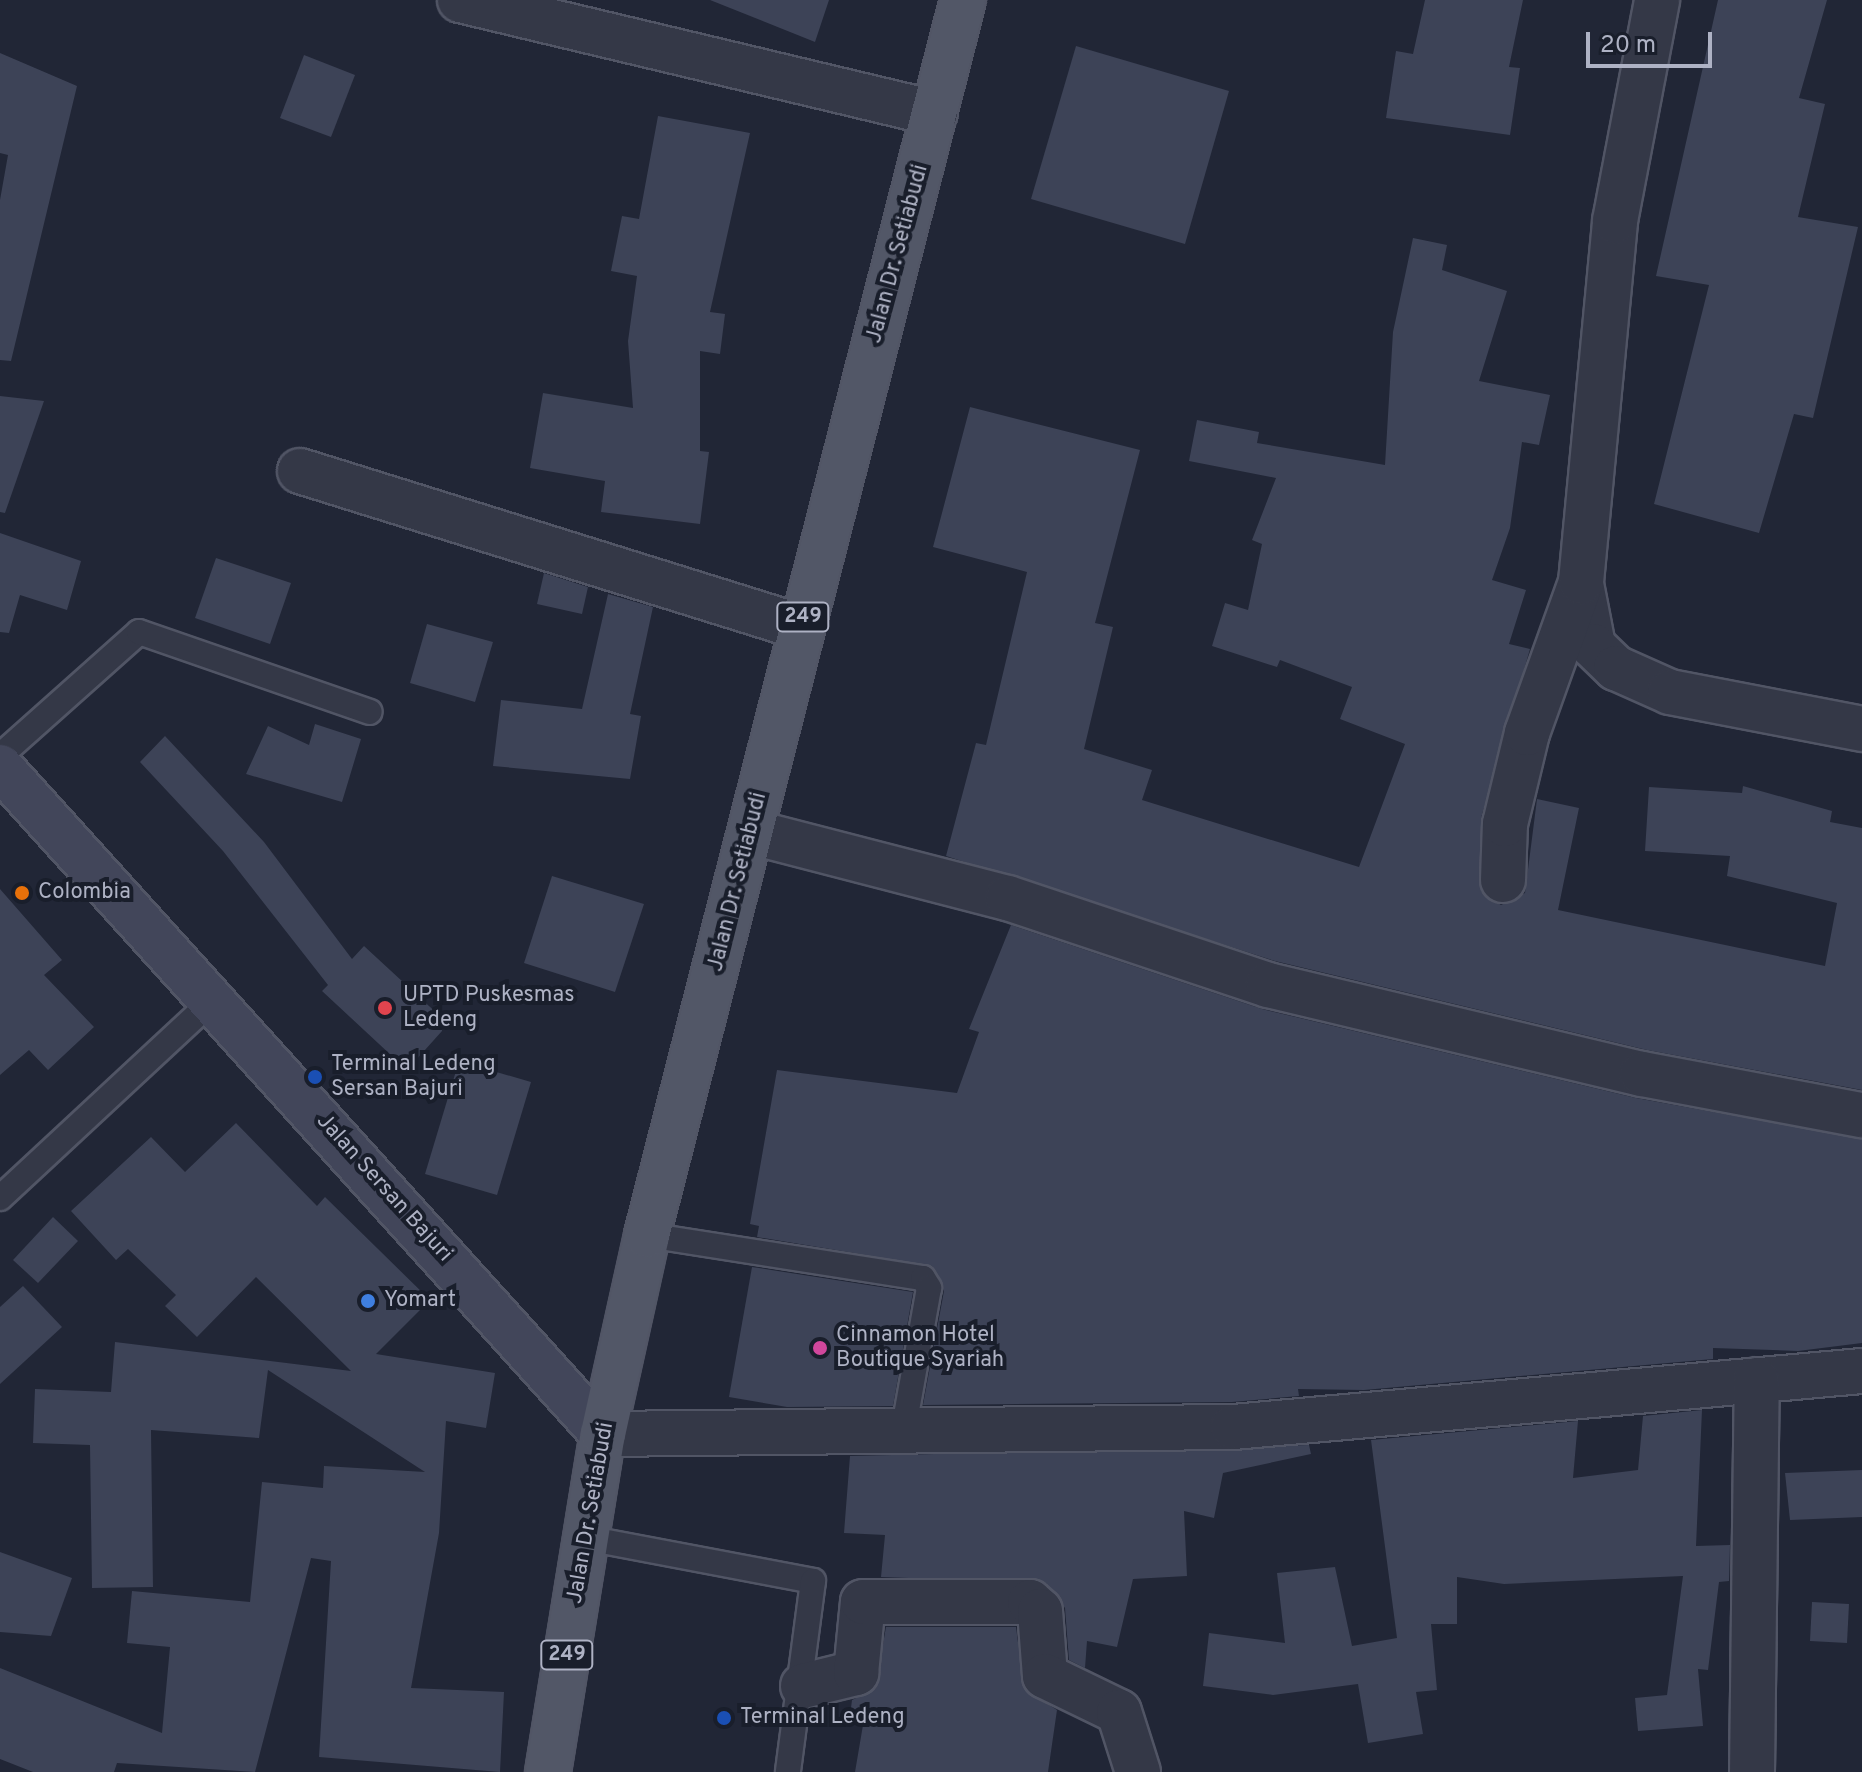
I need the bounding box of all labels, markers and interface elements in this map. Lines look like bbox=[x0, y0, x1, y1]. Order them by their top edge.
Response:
scale bar bbox=[1590, 16, 1716, 66]
text: 20 m bbox=[1600, 31, 1656, 61]
street label: Jalan Dr. Setiabudi bbox=[861, 162, 935, 346]
road number: 249 bbox=[775, 601, 831, 633]
street label: Jalan Dr. Setiabudi bbox=[703, 790, 773, 974]
place label: Colombia bbox=[38, 880, 131, 906]
marker: Colombia bbox=[13, 884, 31, 902]
place label: UPTD Puskesmas Ledeng bbox=[403, 982, 574, 1034]
marker: UPTD Puskesmas Ledeng bbox=[374, 997, 396, 1019]
place label: Terminal Ledeng Sersan Bajuri bbox=[331, 1051, 496, 1102]
marker: Terminal Ledeng Sersan Bajuri bbox=[306, 1068, 324, 1086]
street label: Jalan Sersan Bajuri bbox=[310, 1108, 458, 1268]
place label: Yomart bbox=[384, 1288, 456, 1314]
marker: Yomart bbox=[359, 1292, 377, 1310]
place label: Cinnamon Hotel Boutique Syariah bbox=[836, 1322, 1004, 1374]
marker: Cinnamon Hotel Boutique Syariah bbox=[811, 1339, 829, 1357]
street label: Jalan Dr. Setiabudi bbox=[562, 1420, 620, 1606]
road number: 249 bbox=[539, 1639, 595, 1671]
place label: Terminal Ledeng bbox=[740, 1705, 905, 1731]
marker: Terminal Ledeng bbox=[715, 1709, 733, 1727]

